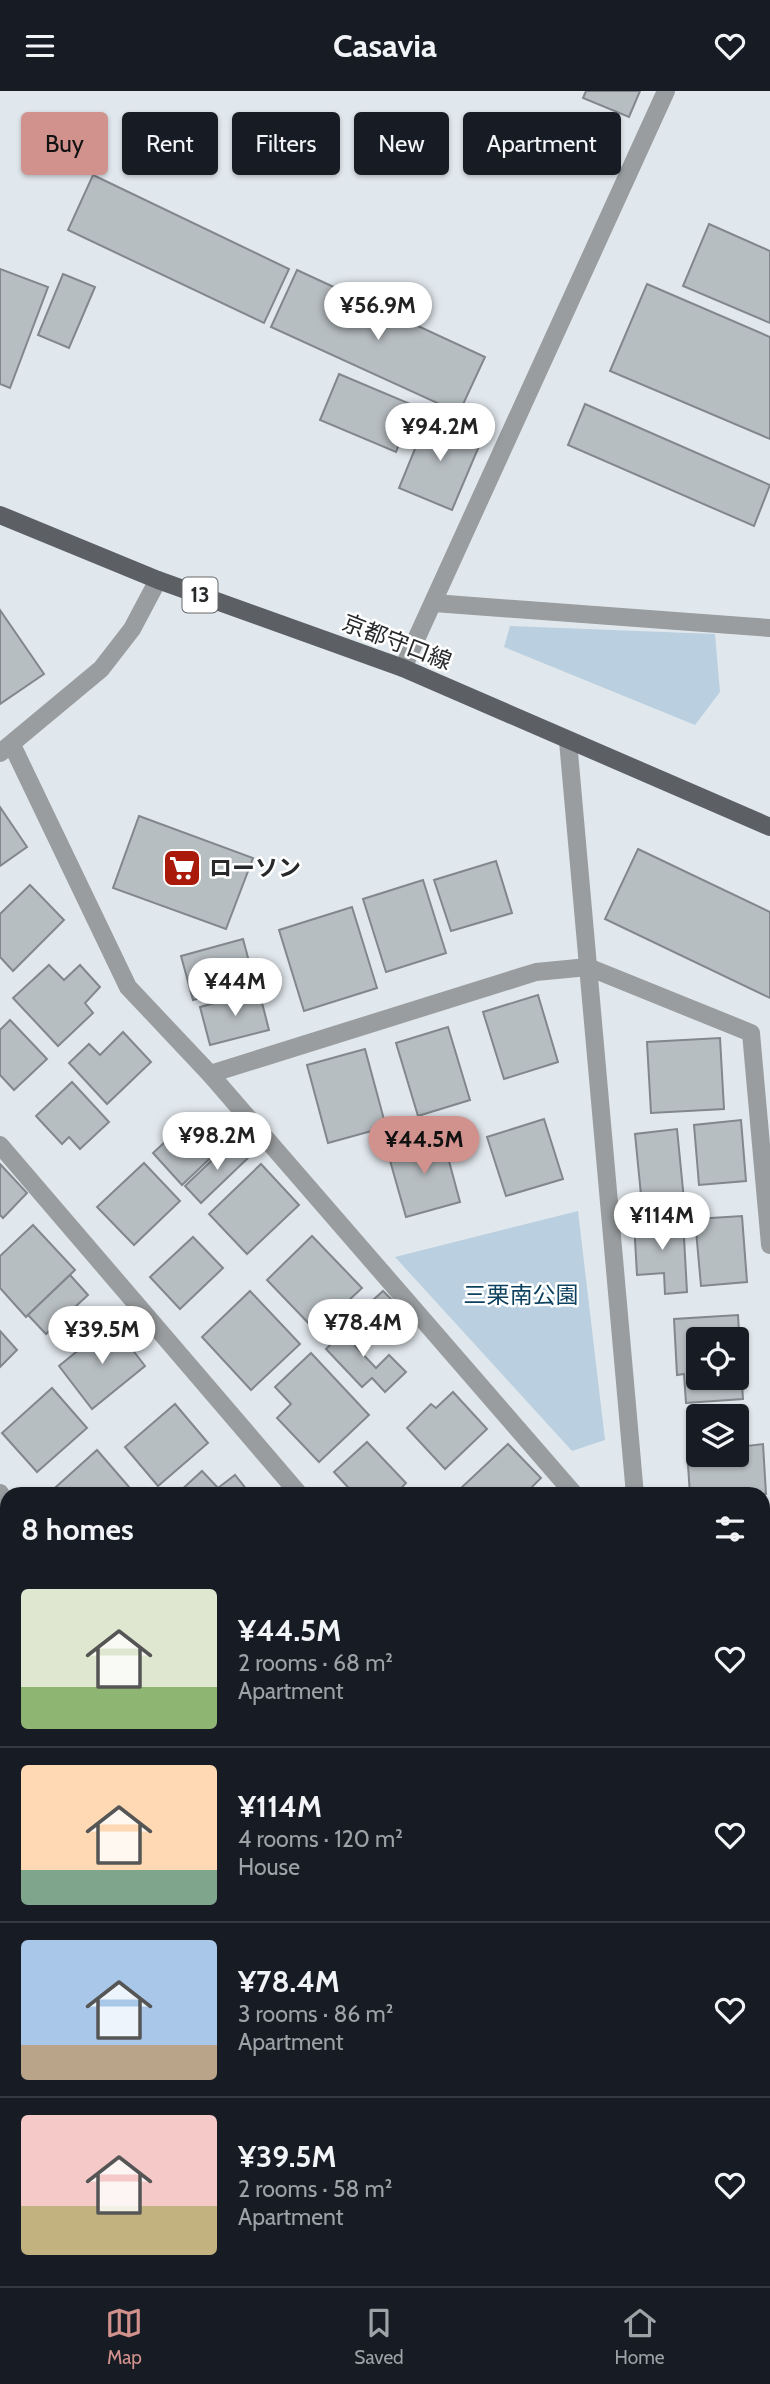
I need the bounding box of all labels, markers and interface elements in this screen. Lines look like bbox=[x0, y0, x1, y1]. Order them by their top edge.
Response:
text: Casavia bbox=[333, 26, 437, 65]
icon: menu bbox=[21, 27, 59, 65]
icon: heart bbox=[711, 27, 749, 65]
chip: Buy bbox=[21, 112, 108, 175]
chip: Rent bbox=[122, 112, 218, 175]
chip: Filters bbox=[232, 112, 340, 175]
chip: New bbox=[354, 112, 449, 175]
chip: Apartment bbox=[463, 112, 621, 175]
pin: ¥56.9M bbox=[321, 282, 435, 342]
text: ¥56.9M bbox=[340, 291, 416, 319]
pin: ¥94.2M bbox=[383, 403, 497, 463]
text: ¥94.2M bbox=[401, 412, 479, 440]
road number: 13 bbox=[182, 577, 218, 613]
street label: 京都守口線 bbox=[338, 608, 456, 676]
supermarket icon: ローソン bbox=[161, 847, 203, 889]
place label: ローソン bbox=[209, 854, 301, 882]
pin: ¥44M bbox=[194, 958, 276, 1018]
text: ¥44M bbox=[204, 967, 266, 995]
pin: ¥98.2M bbox=[160, 1112, 274, 1172]
pin: ¥44.5M bbox=[367, 1117, 481, 1176]
text: ¥98.2M bbox=[178, 1121, 256, 1149]
text: ¥44.5M bbox=[384, 1125, 464, 1153]
pin: ¥114M bbox=[613, 1193, 711, 1252]
text: ¥114M bbox=[630, 1201, 694, 1229]
park label: 三栗南公園 bbox=[464, 1281, 579, 1309]
pin: ¥78.4M bbox=[306, 1299, 420, 1359]
pin: ¥39.5M bbox=[45, 1307, 159, 1366]
text: ¥78.4M bbox=[324, 1308, 402, 1336]
text: ¥39.5M bbox=[64, 1315, 140, 1343]
map controls bbox=[686, 1327, 749, 1467]
button: locate bbox=[686, 1327, 749, 1390]
button: layers bbox=[686, 1404, 749, 1467]
icon: filters bbox=[711, 1510, 749, 1548]
text: 8 homes bbox=[21, 1511, 134, 1548]
text: ¥44.5M bbox=[238, 1612, 341, 1649]
icon: home bbox=[77, 1617, 161, 1701]
icon: heart bbox=[711, 1640, 749, 1678]
text: 2 rooms · 68 m² bbox=[238, 1649, 393, 1677]
text: Apartment bbox=[238, 1677, 343, 1705]
text: ¥114M bbox=[238, 1788, 322, 1825]
icon: home bbox=[77, 1793, 161, 1877]
icon: heart bbox=[711, 1816, 749, 1854]
text: 4 rooms · 120 m² bbox=[238, 1825, 403, 1853]
text: House bbox=[238, 1853, 300, 1881]
text: ¥78.4M bbox=[238, 1963, 340, 2000]
icon: home bbox=[77, 1968, 161, 2052]
icon: heart bbox=[711, 1991, 749, 2029]
text: 3 rooms · 86 m² bbox=[238, 2000, 393, 2028]
text: Apartment bbox=[238, 2028, 343, 2056]
text: ¥39.5M bbox=[238, 2138, 336, 2175]
icon: home bbox=[77, 2143, 161, 2227]
icon: heart bbox=[711, 2166, 749, 2204]
text: 2 rooms · 58 m² bbox=[238, 2175, 392, 2203]
text: Apartment bbox=[238, 2203, 343, 2231]
tab: Map bbox=[105, 2304, 143, 2369]
tab: Saved bbox=[354, 2304, 404, 2369]
tab: Home bbox=[615, 2304, 665, 2369]

